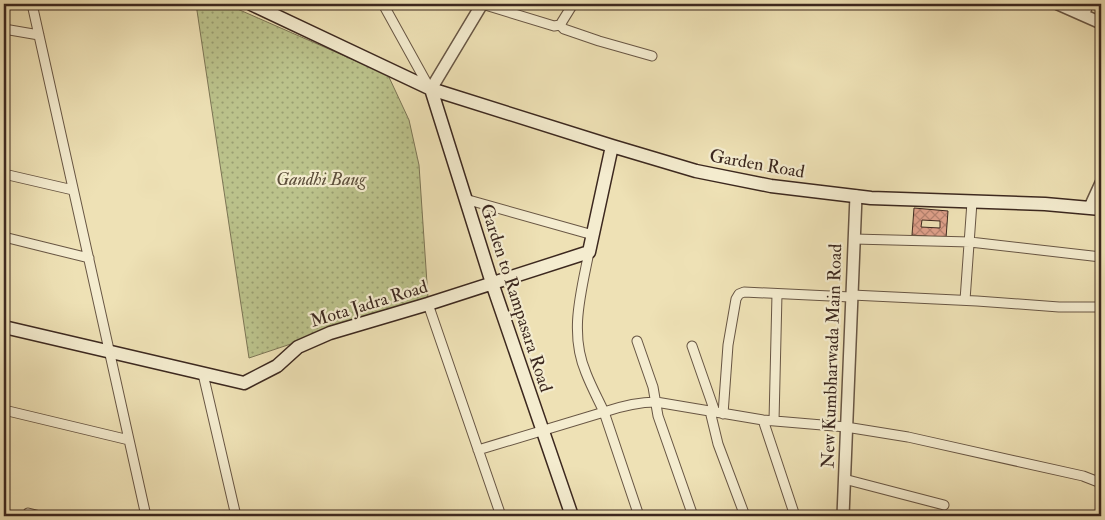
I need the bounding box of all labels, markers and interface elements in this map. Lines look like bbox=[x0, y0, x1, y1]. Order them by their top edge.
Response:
street label: Garden Road bbox=[708, 144, 807, 184]
park label: Gandhi Baug bbox=[276, 168, 367, 191]
street label: Garden to Rampasara Road bbox=[475, 201, 557, 395]
street label: New Kumbharwada Main Road bbox=[817, 243, 847, 469]
street label: Mota Jadra Road bbox=[308, 275, 431, 333]

